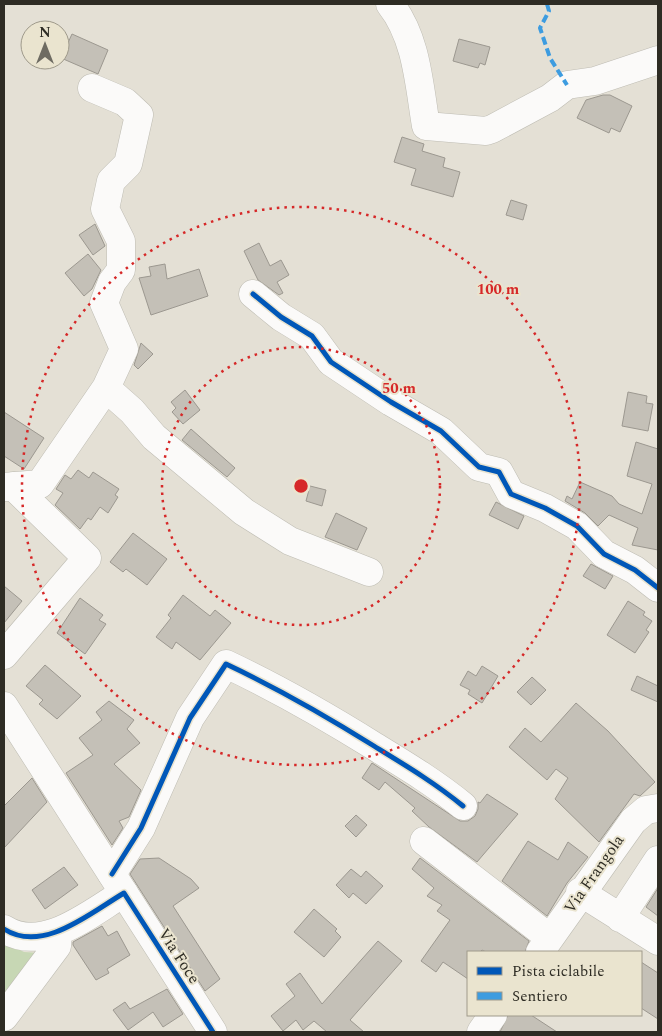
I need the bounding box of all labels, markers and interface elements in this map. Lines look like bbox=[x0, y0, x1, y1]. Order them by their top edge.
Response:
north arrow bbox=[20, 20, 70, 70]
text: N bbox=[39, 22, 51, 43]
text: 100 m bbox=[477, 278, 520, 301]
text: 50 m bbox=[382, 377, 417, 400]
centre of rings bbox=[292, 477, 310, 495]
street label: Via Frangola bbox=[558, 830, 630, 918]
street label: Via Foce bbox=[152, 923, 206, 989]
legend bbox=[467, 951, 642, 1016]
text: Pista ciclabile bbox=[512, 960, 605, 983]
text: Sentiero bbox=[512, 985, 568, 1008]

